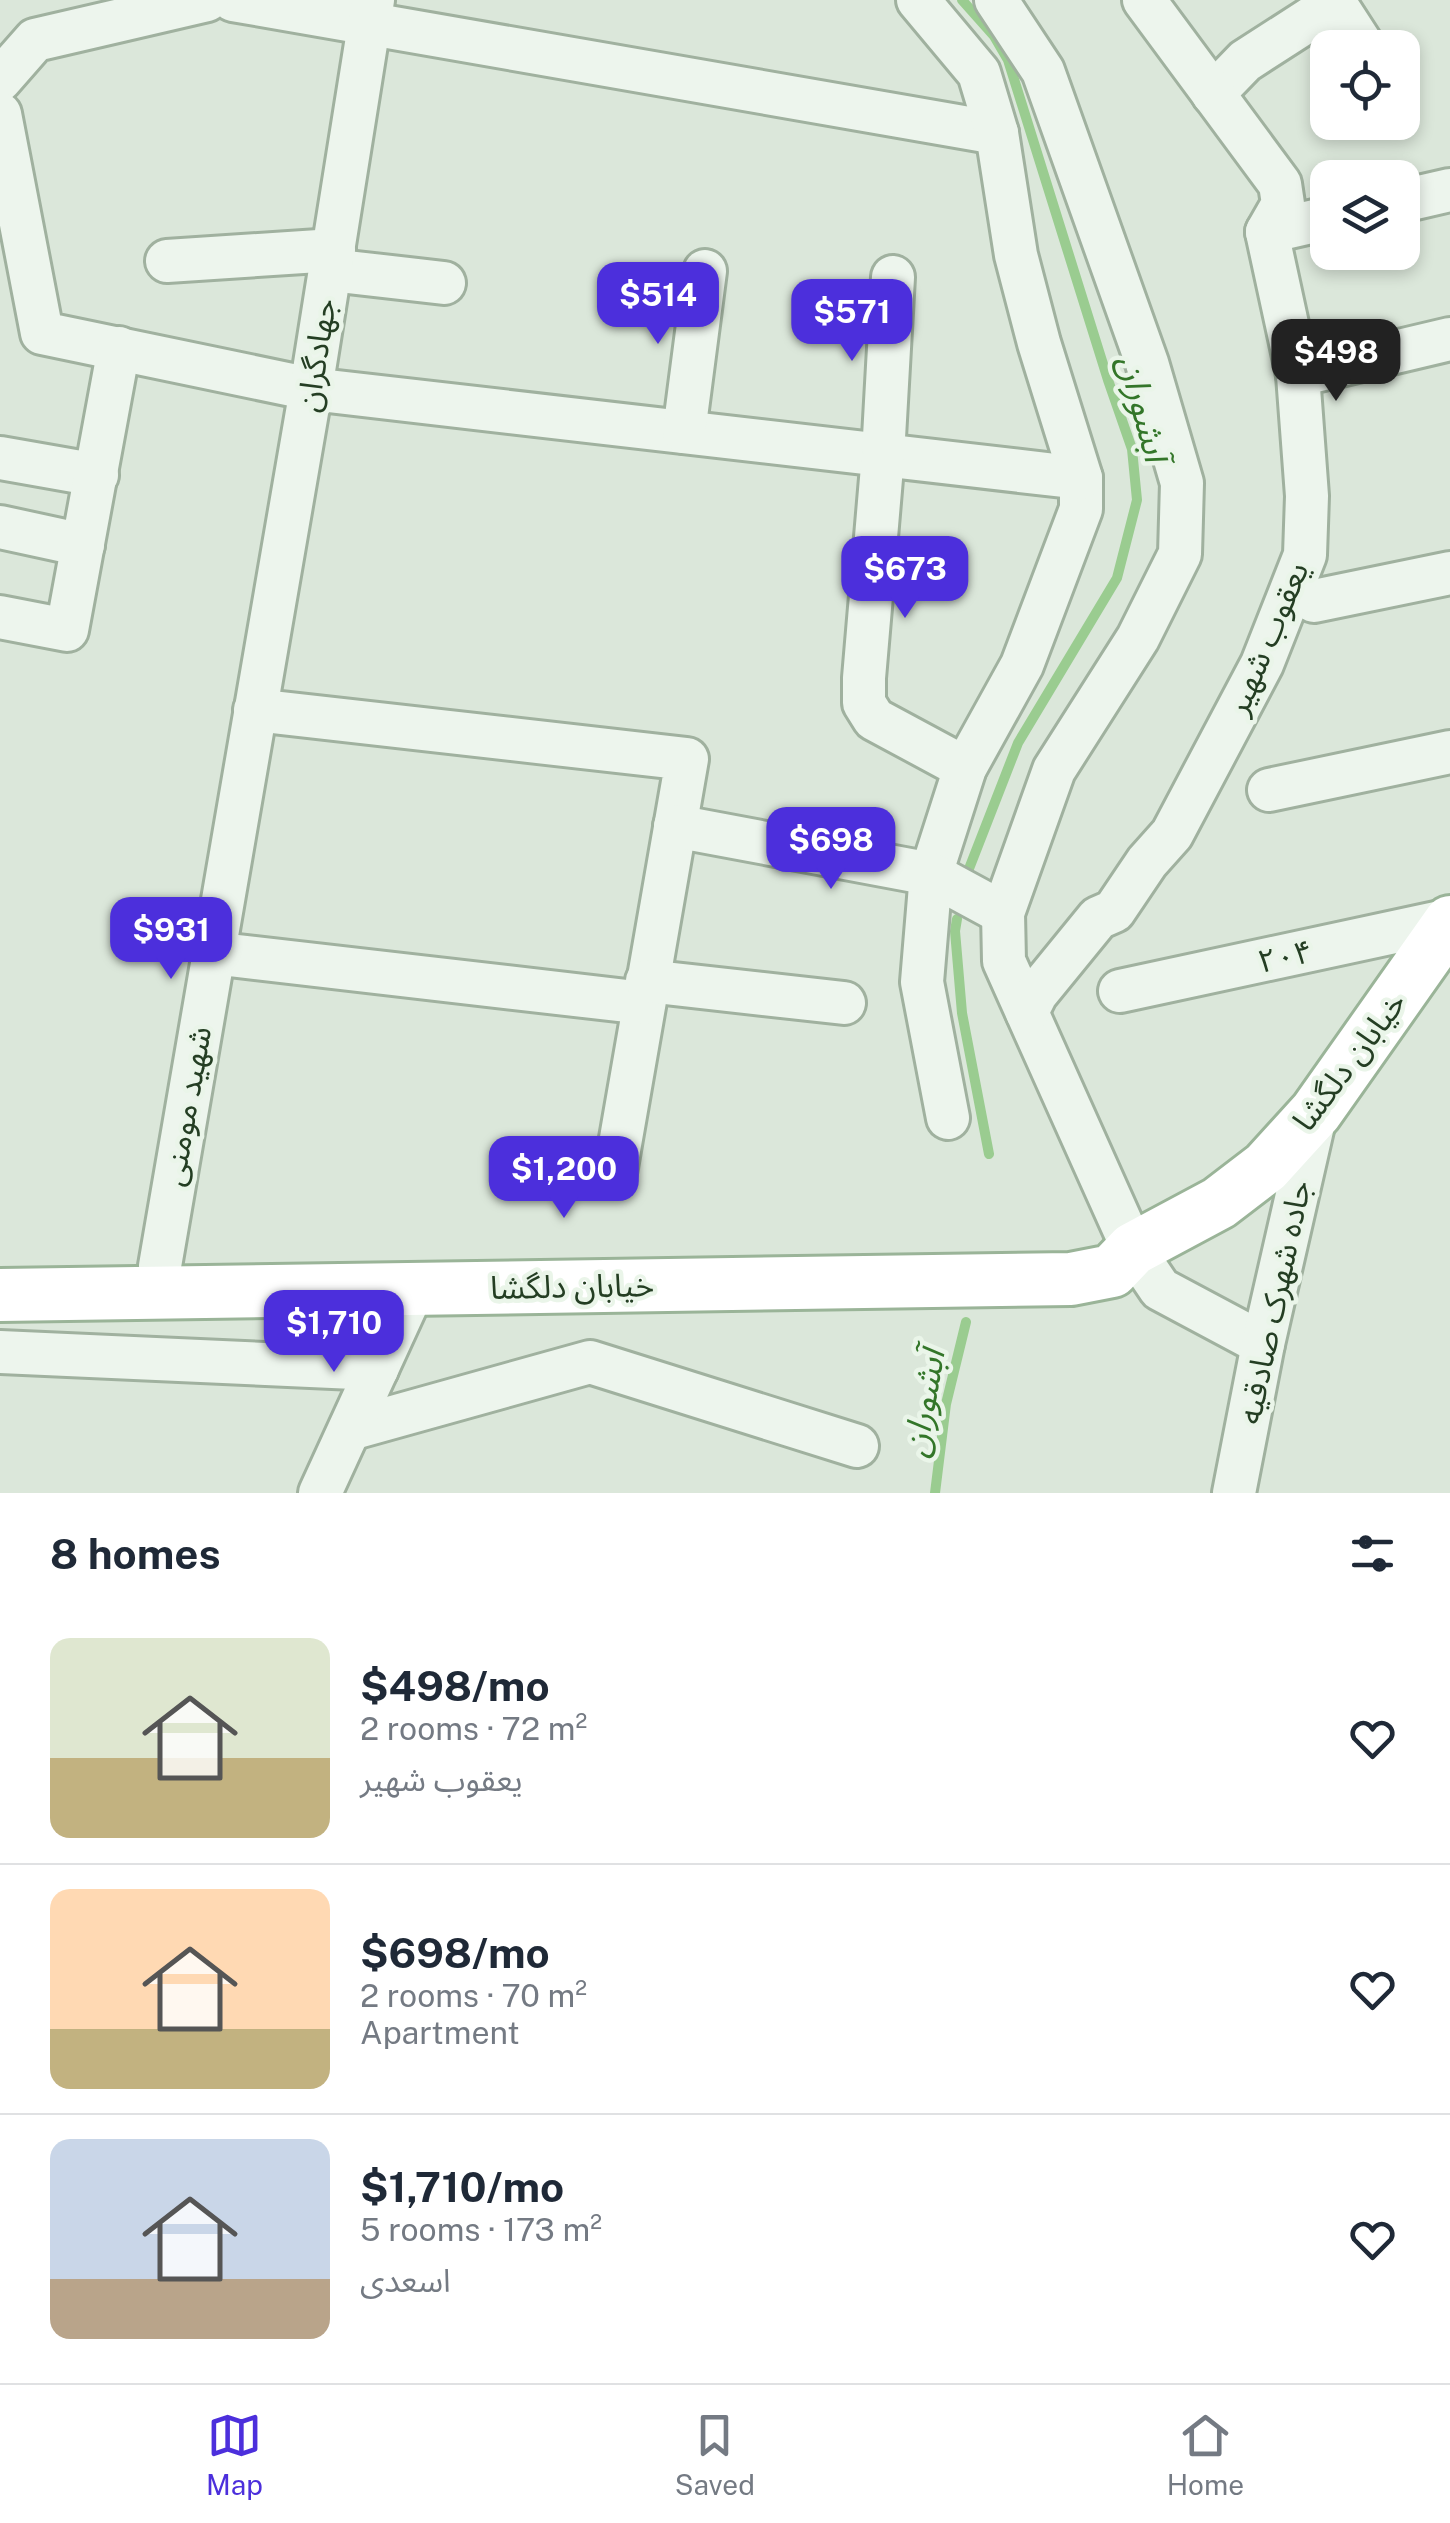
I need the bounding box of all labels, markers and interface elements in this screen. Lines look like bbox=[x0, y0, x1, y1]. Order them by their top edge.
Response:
map controls bbox=[1310, 30, 1420, 270]
button: locate bbox=[1310, 30, 1420, 140]
button: layers bbox=[1310, 160, 1420, 270]
pin: $514 bbox=[599, 262, 717, 347]
text: $514 bbox=[619, 276, 697, 313]
pin: $571 bbox=[793, 279, 911, 364]
text: $571 bbox=[813, 293, 891, 330]
street label: جهادگران bbox=[289, 296, 344, 414]
pin: $498 bbox=[1277, 319, 1395, 404]
text: $498 bbox=[1293, 333, 1379, 370]
water label: آبشوران bbox=[1109, 350, 1180, 473]
pin: $673 bbox=[846, 536, 964, 621]
text: $673 bbox=[863, 550, 947, 587]
street label: یعقوب شهیر bbox=[1218, 556, 1317, 721]
pin: $698 bbox=[772, 807, 890, 892]
text: $698 bbox=[788, 821, 874, 858]
pin: $931 bbox=[112, 897, 230, 982]
text: $931 bbox=[132, 911, 210, 948]
street label: ۲۰۴ bbox=[1254, 932, 1316, 980]
street label: خیابان دلگشا bbox=[1285, 984, 1413, 1138]
street label: شهید مومنی bbox=[154, 1023, 219, 1189]
pin: $1,200 bbox=[483, 1136, 645, 1221]
text: $1,200 bbox=[511, 1150, 617, 1187]
street label: جاده شهرک صادقیه bbox=[1230, 1177, 1319, 1427]
street label: خیابان دلگشا bbox=[490, 1266, 654, 1306]
pin: $1,710 bbox=[253, 1290, 415, 1375]
text: $1,710 bbox=[286, 1304, 382, 1341]
water label: آبشوران bbox=[893, 1339, 955, 1460]
icon: filters bbox=[1345, 1526, 1400, 1581]
text: 8 homes bbox=[50, 1529, 221, 1578]
text: $498/mo bbox=[360, 1661, 550, 1710]
icon: home bbox=[130, 1678, 250, 1798]
text: 2 rooms · 72 m² bbox=[360, 1710, 587, 1747]
icon: heart bbox=[1345, 1711, 1400, 1766]
text: یعقوب شهیر bbox=[360, 1761, 523, 1798]
text: $698/mo bbox=[360, 1928, 550, 1977]
icon: home bbox=[130, 1929, 250, 2049]
icon: heart bbox=[1345, 1962, 1400, 2017]
text: 2 rooms · 70 m² bbox=[360, 1977, 587, 2014]
text: Apartment bbox=[360, 2014, 520, 2051]
text: $1,710/mo bbox=[360, 2162, 564, 2211]
icon: home bbox=[130, 2179, 250, 2299]
text: 5 rooms · 173 m² bbox=[360, 2211, 602, 2248]
icon: heart bbox=[1345, 2212, 1400, 2267]
text: اسعدی bbox=[360, 2262, 451, 2299]
tab: Map bbox=[206, 2408, 263, 2501]
tab: Saved bbox=[675, 2408, 755, 2501]
tab: Home bbox=[1167, 2408, 1244, 2501]

